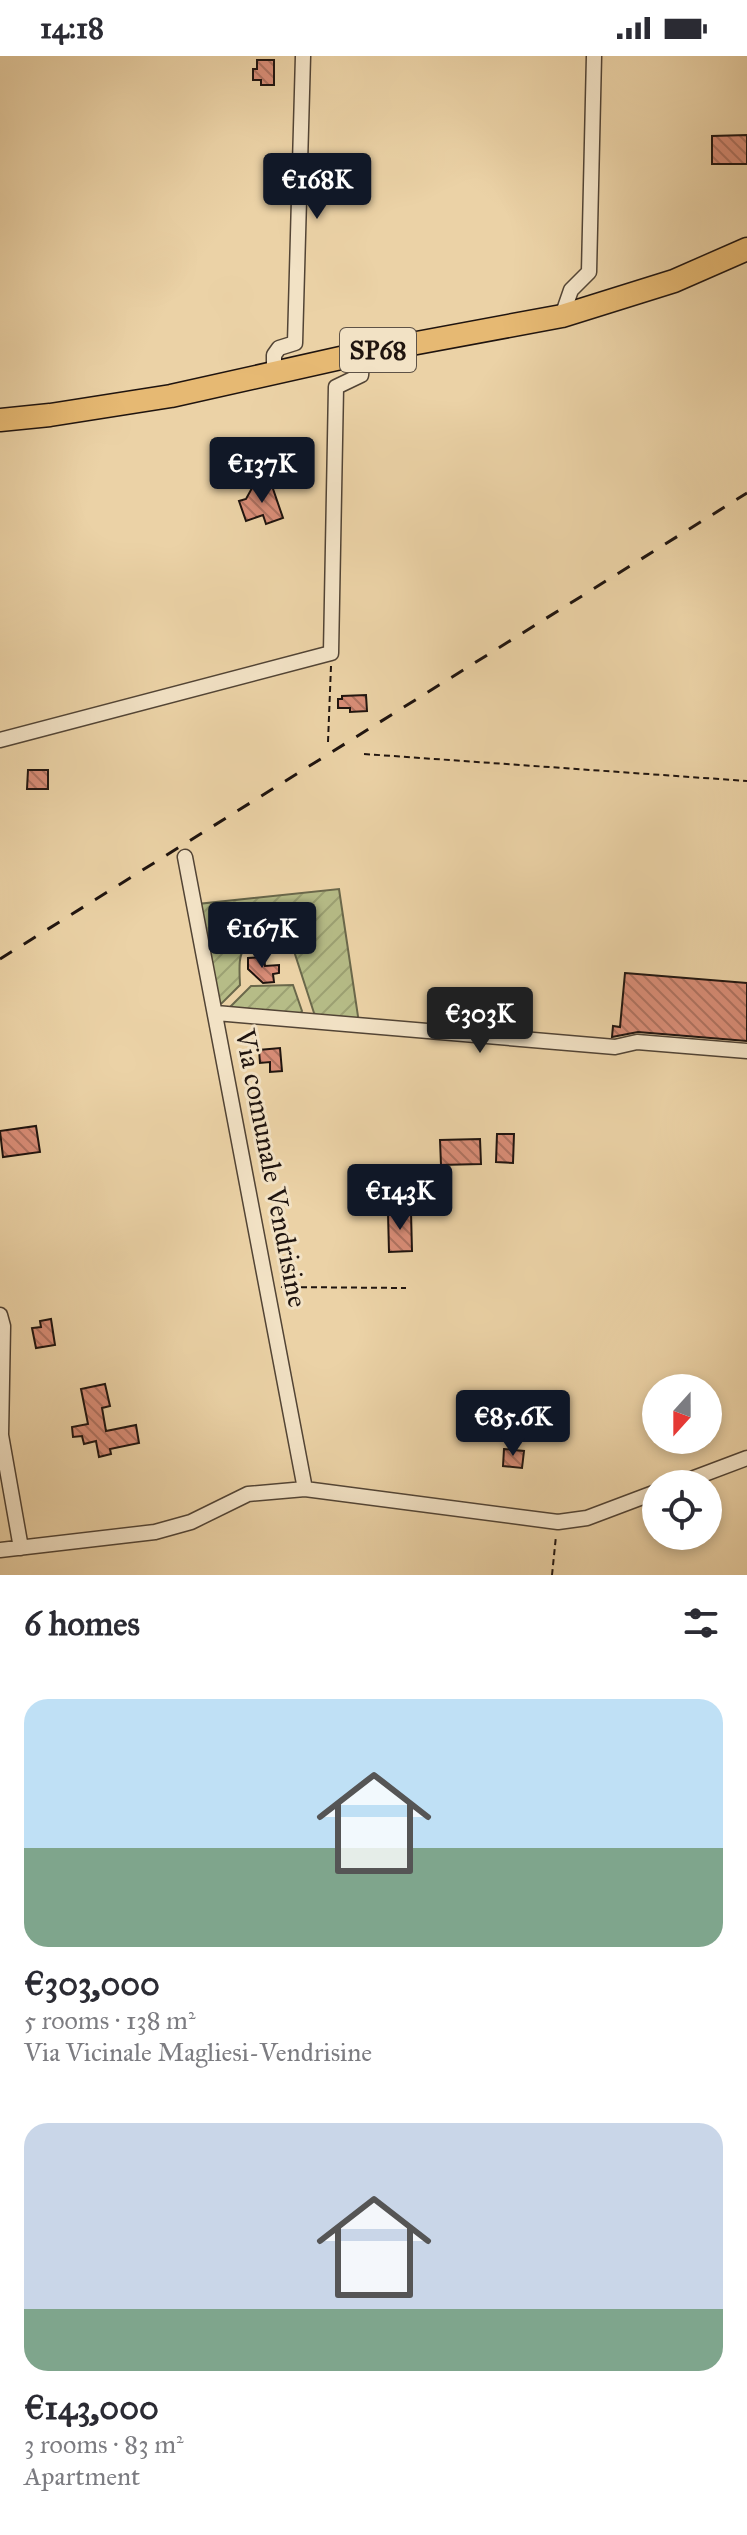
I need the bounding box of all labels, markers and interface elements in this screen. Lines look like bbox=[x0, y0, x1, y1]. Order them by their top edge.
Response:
text: 14:18 bbox=[40, 10, 104, 46]
pin: €168K bbox=[261, 153, 373, 221]
text: €168K bbox=[281, 163, 353, 195]
road number: SP68 bbox=[340, 328, 416, 372]
pin: €137K bbox=[206, 437, 318, 505]
text: €137K bbox=[228, 447, 296, 479]
pin: €167K bbox=[206, 902, 318, 970]
text: €167K bbox=[226, 912, 298, 944]
pin: €303K bbox=[424, 987, 536, 1055]
text: €303K bbox=[445, 997, 515, 1029]
street label: Via comunale Vendrisine bbox=[227, 1025, 316, 1310]
pin: €143K bbox=[344, 1164, 456, 1232]
text: €143K bbox=[365, 1174, 435, 1206]
north arrow bbox=[642, 1374, 722, 1454]
map controls bbox=[642, 1374, 722, 1550]
pin: €85.6K bbox=[448, 1390, 578, 1458]
text: €85.6K bbox=[474, 1400, 552, 1432]
button: locate bbox=[642, 1470, 722, 1550]
icon: filters bbox=[679, 1601, 723, 1645]
text: 6 homes bbox=[24, 1603, 140, 1644]
icon: home bbox=[302, 1751, 446, 1895]
text: €303,000 bbox=[24, 1963, 160, 2004]
text: 5 rooms · 138 m² bbox=[24, 2004, 196, 2036]
text: Via Vicinale Magliesi-Vendrisine bbox=[24, 2036, 372, 2068]
icon: home bbox=[302, 2175, 446, 2319]
text: €143,000 bbox=[24, 2387, 159, 2428]
text: 3 rooms · 83 m² bbox=[24, 2428, 184, 2460]
text: Apartment bbox=[24, 2460, 140, 2492]

